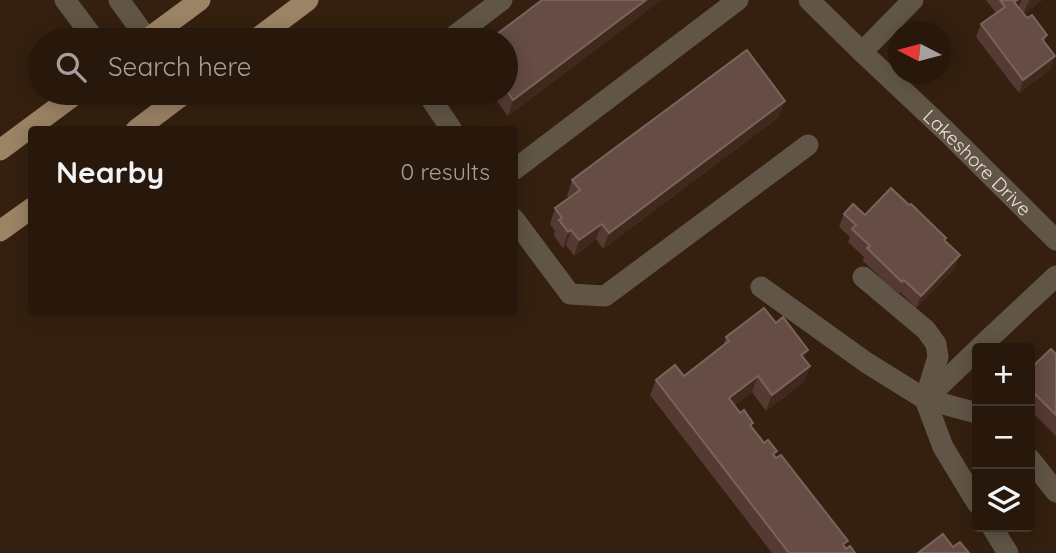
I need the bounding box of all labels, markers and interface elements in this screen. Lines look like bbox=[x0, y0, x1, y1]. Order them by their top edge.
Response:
north arrow bbox=[888, 21, 951, 84]
search box bbox=[28, 28, 518, 105]
icon: search bbox=[52, 48, 90, 86]
text: Search here bbox=[108, 50, 252, 83]
street label: Lakeshore Drive bbox=[918, 104, 1036, 221]
text: Nearby bbox=[56, 153, 164, 191]
text: 0 results bbox=[401, 157, 490, 186]
map controls bbox=[972, 343, 1035, 532]
button: + bbox=[972, 343, 1035, 406]
button: − bbox=[972, 406, 1035, 469]
button: layers bbox=[972, 469, 1035, 532]

